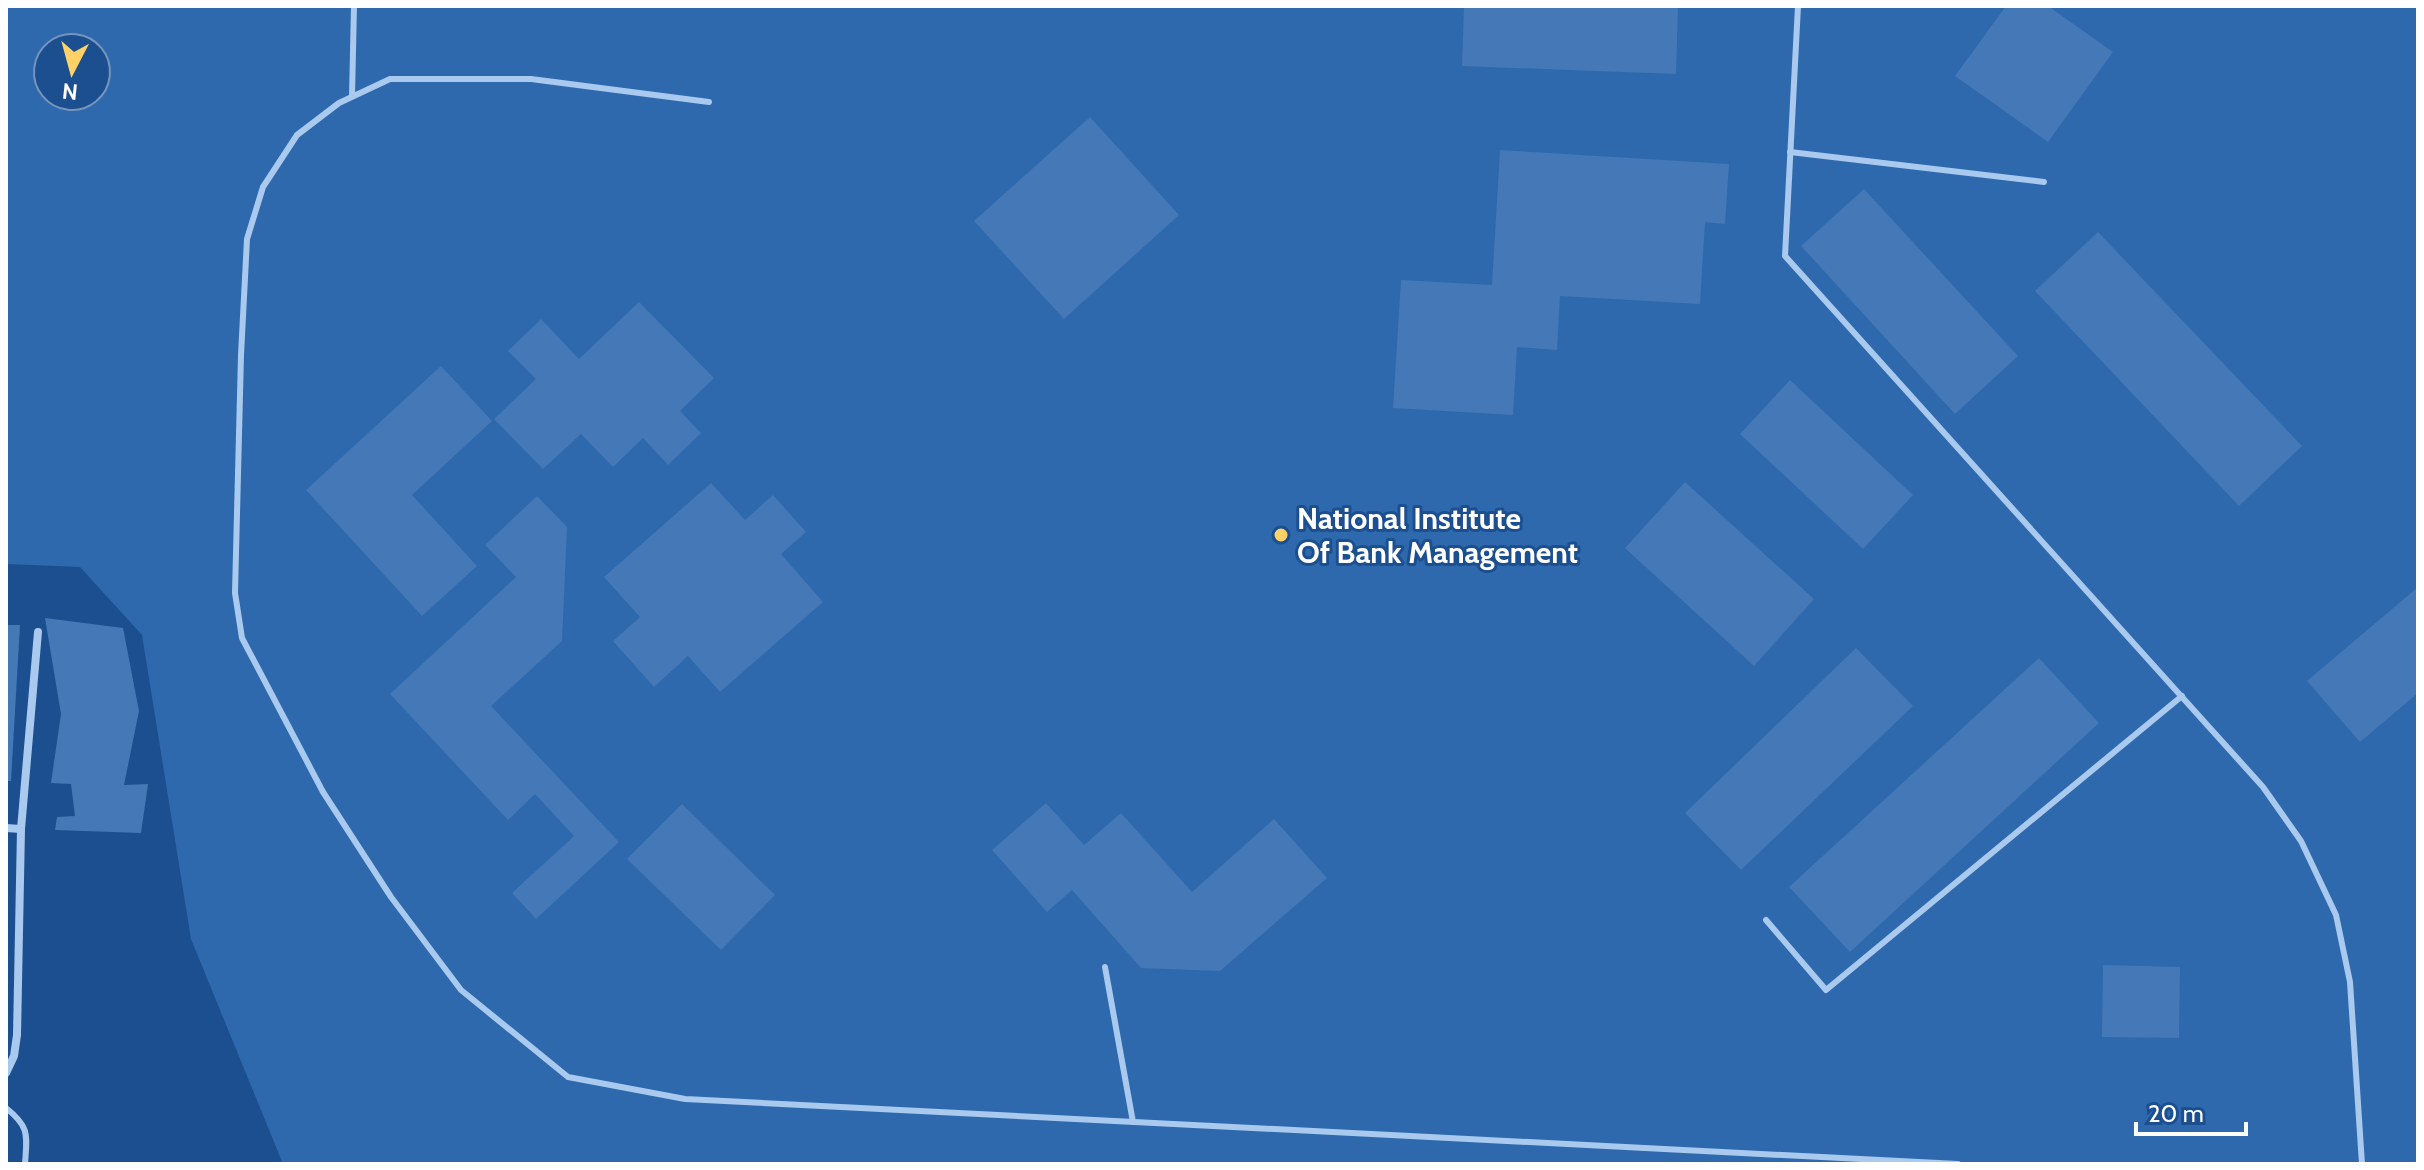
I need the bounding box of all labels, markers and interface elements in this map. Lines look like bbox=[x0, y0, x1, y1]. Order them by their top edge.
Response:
north arrow bbox=[32, 32, 112, 112]
text: N bbox=[61, 77, 79, 106]
place label: National Institute Of Bank Management bbox=[1297, 500, 1578, 571]
marker: National Institute Of Bank Management bbox=[1272, 526, 1290, 544]
scale bar bbox=[2136, 1086, 2246, 1136]
text: 20 m bbox=[2148, 1099, 2204, 1128]

